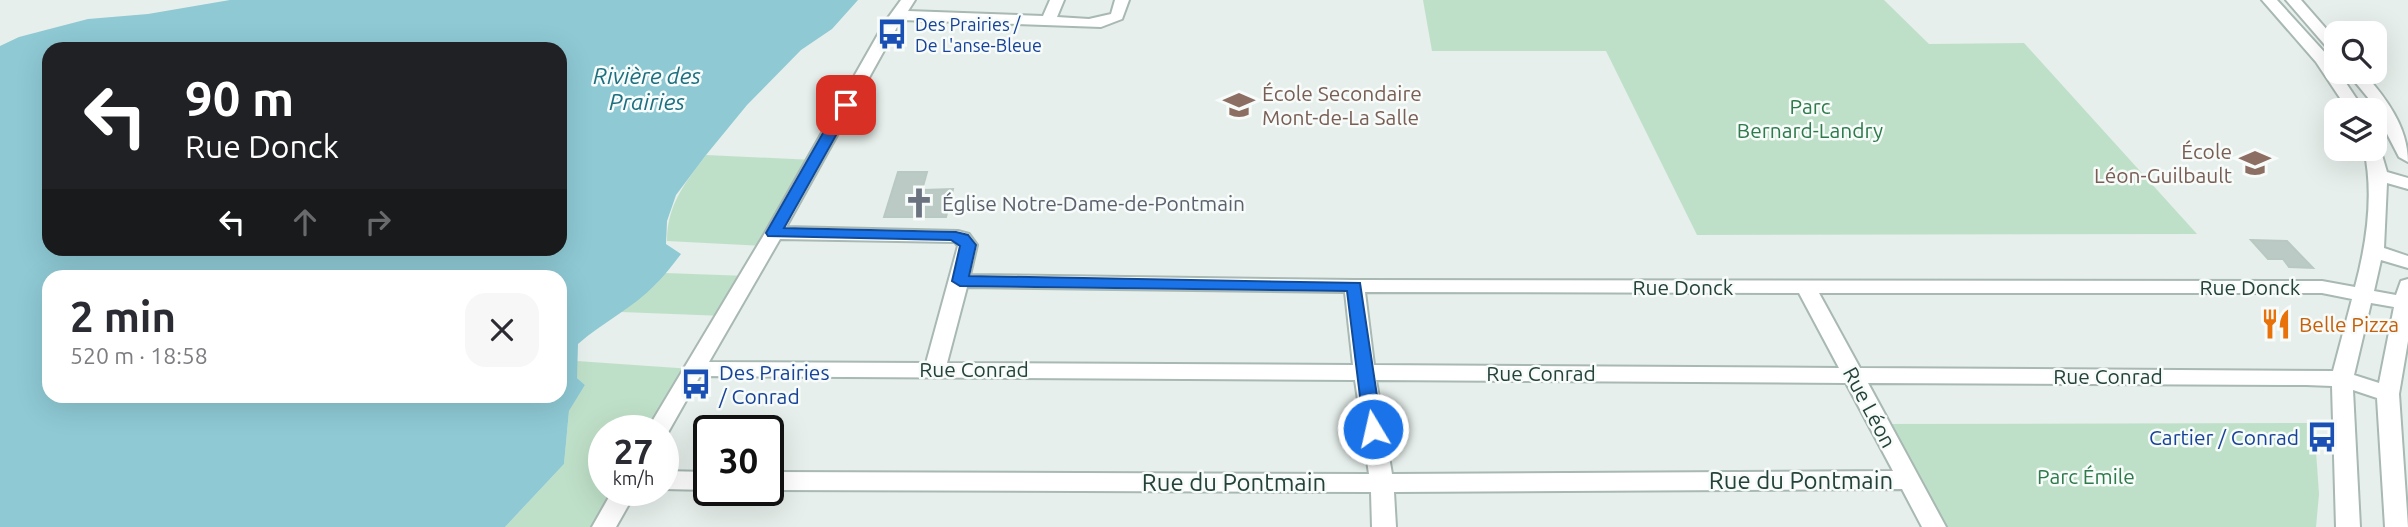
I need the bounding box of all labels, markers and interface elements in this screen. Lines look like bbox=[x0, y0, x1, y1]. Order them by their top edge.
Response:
place label: Des Prairies / De L'anse-Bleue bbox=[915, 14, 1042, 55]
bus stop icon: Des Prairies / De L'anse-Bleue bbox=[875, 17, 909, 51]
map controls bbox=[2324, 21, 2387, 161]
button: search bbox=[2324, 21, 2387, 84]
water label: Rivière des Prairies bbox=[593, 63, 701, 114]
icon: left bbox=[70, 70, 161, 161]
text: 90 m bbox=[185, 70, 294, 125]
pin bbox=[816, 75, 876, 135]
place label: École Secondaire Mont-de-La Salle bbox=[1262, 81, 1422, 129]
icon: arrive bbox=[827, 86, 865, 124]
school or university icon: École Secondaire Mont-de-La Salle bbox=[1222, 88, 1256, 122]
park label: Parc Bernard-Landry bbox=[1737, 94, 1883, 142]
button: layers bbox=[2324, 98, 2387, 161]
text: Rue Donck bbox=[185, 128, 339, 164]
place label: École Léon-Guilbault bbox=[2094, 139, 2232, 187]
school or university icon: École Léon-Guilbault bbox=[2238, 146, 2272, 180]
church icon: Église Notre-Dame-de-Pontmain bbox=[902, 186, 936, 220]
place label: Église Notre-Dame-de-Pontmain bbox=[942, 191, 1245, 215]
icon: left bbox=[213, 203, 251, 241]
icon: ahead bbox=[286, 203, 324, 241]
icon: right bbox=[359, 203, 397, 241]
street label: Rue Donck bbox=[1633, 275, 1734, 299]
street label: Rue Donck bbox=[2200, 275, 2301, 299]
text: 2 min bbox=[70, 293, 176, 340]
button: close bbox=[465, 293, 539, 367]
restaurant icon: Belle Pizza bbox=[2259, 307, 2293, 341]
place label: Belle Pizza bbox=[2299, 312, 2399, 336]
text: 520 m · 18:58 bbox=[70, 343, 208, 368]
street label: Rue Conrad bbox=[919, 357, 1029, 381]
place label: Des Prairies / Conrad bbox=[718, 360, 830, 408]
street label: Rue Conrad bbox=[1486, 361, 1596, 385]
street label: Rue Léon bbox=[1839, 362, 1901, 452]
street label: Rue Conrad bbox=[2053, 364, 2163, 388]
bus stop icon: Des Prairies / Conrad bbox=[679, 367, 713, 401]
position arrow bbox=[1336, 392, 1410, 466]
speed limit sign: 30 bbox=[693, 415, 784, 506]
bus stop icon: Cartier / Conrad bbox=[2305, 420, 2339, 454]
place label: Cartier / Conrad bbox=[2149, 425, 2299, 449]
text: 27 bbox=[614, 431, 653, 471]
park label: Parc Émile bbox=[2037, 464, 2135, 488]
street label: Rue du Pontmain bbox=[1709, 467, 1893, 494]
text: km/h bbox=[613, 468, 654, 488]
street label: Rue du Pontmain bbox=[1142, 469, 1326, 496]

